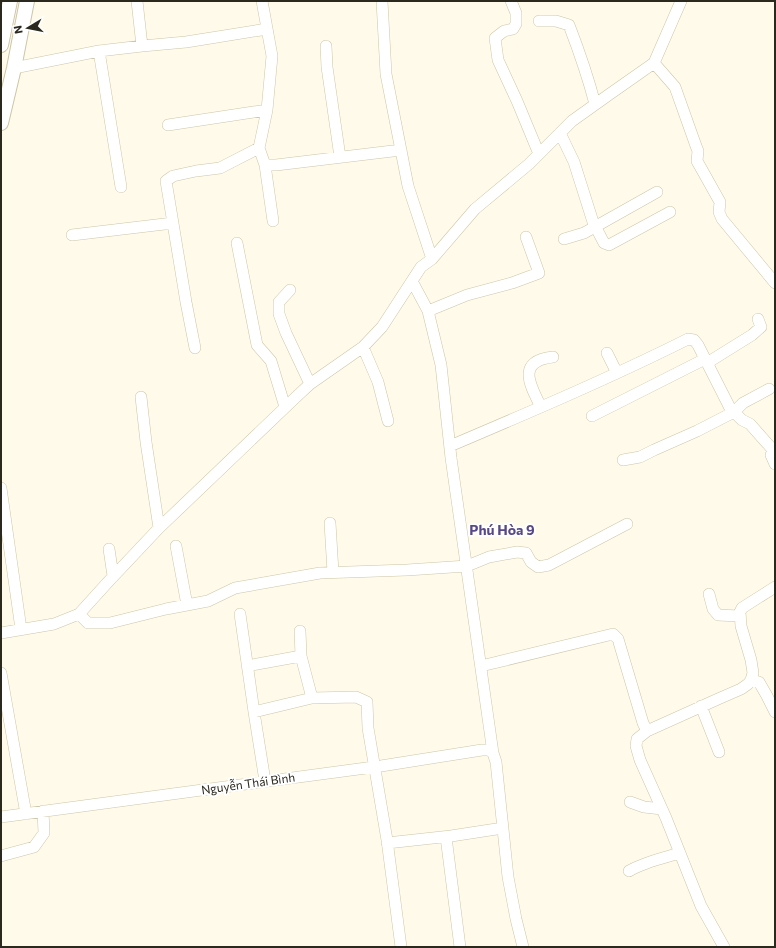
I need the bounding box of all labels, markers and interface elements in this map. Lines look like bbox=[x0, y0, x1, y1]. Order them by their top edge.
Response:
north arrow bbox=[8, 8, 48, 48]
text: N bbox=[11, 25, 25, 35]
district label: Phú Hòa 9 bbox=[469, 521, 535, 538]
street label: Nguyễn Thái Bình bbox=[200, 769, 296, 797]

